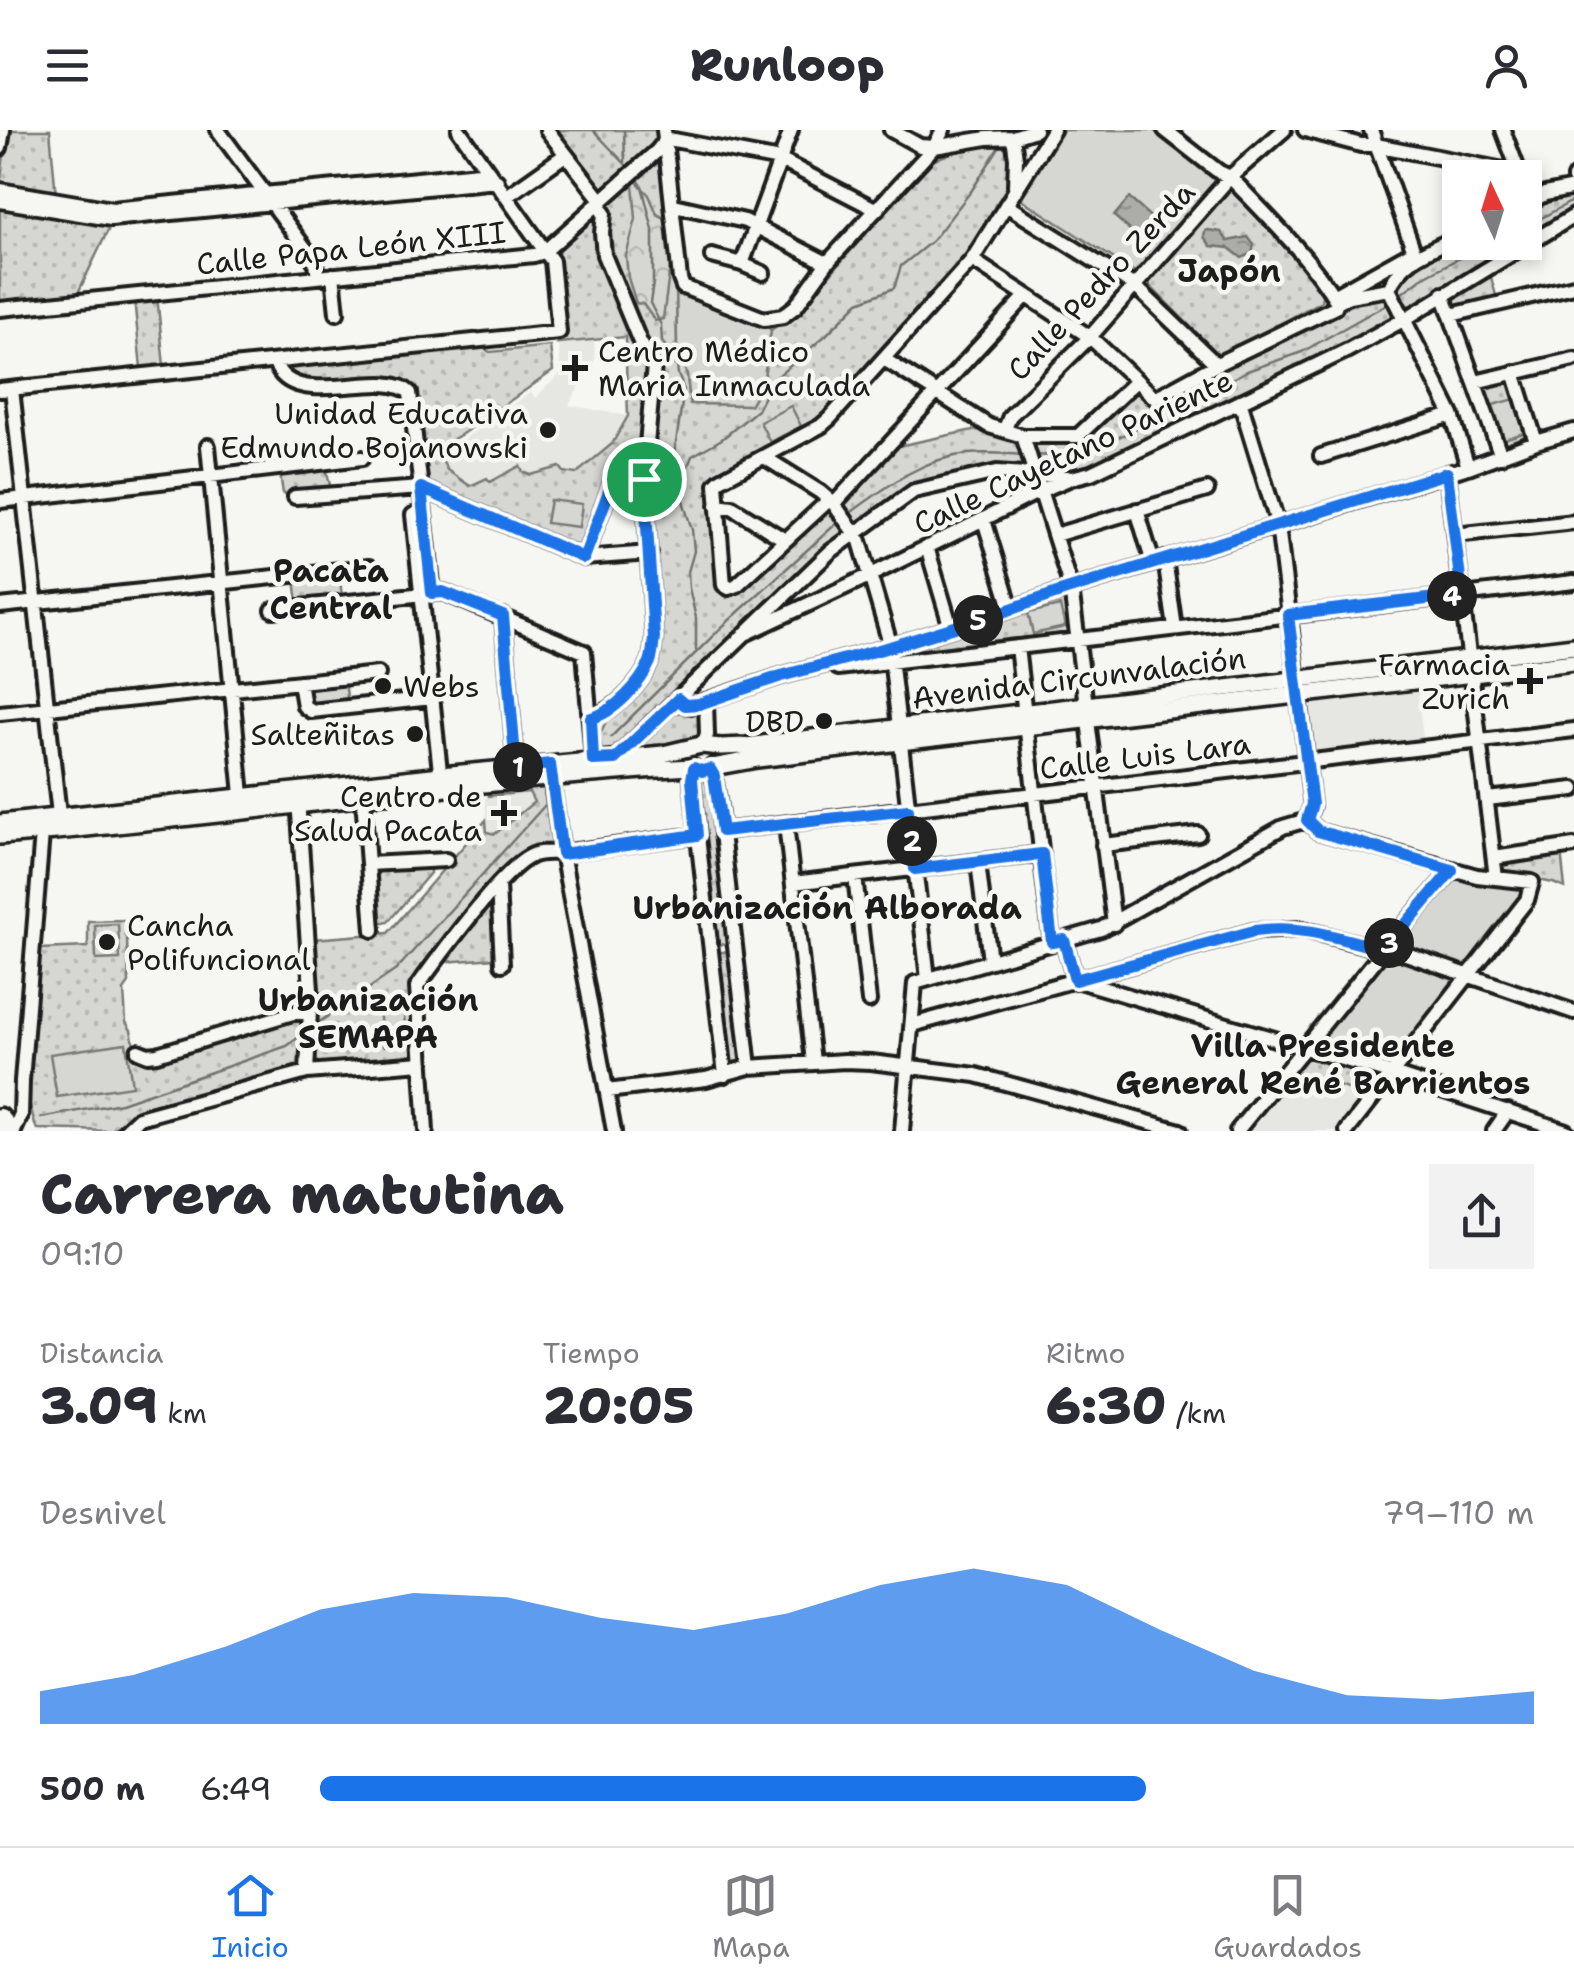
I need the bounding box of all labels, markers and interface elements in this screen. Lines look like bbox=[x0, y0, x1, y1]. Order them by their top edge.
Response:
text: Runloop bbox=[690, 35, 884, 95]
icon: menu bbox=[40, 38, 95, 93]
icon: person bbox=[1479, 38, 1534, 93]
north arrow bbox=[1442, 160, 1542, 260]
map controls bbox=[1442, 160, 1542, 260]
street label: Calle Pedro Zerda bbox=[998, 172, 1204, 389]
street label: Calle Papa León XIII bbox=[194, 211, 508, 285]
district label: Japón bbox=[1177, 249, 1281, 292]
place label: Centro Médico Maria Inmaculada bbox=[598, 331, 871, 406]
marker: Centro Médico Maria Inmaculada bbox=[562, 355, 588, 381]
street label: Calle Cayetano Pariente bbox=[907, 360, 1239, 544]
place label: Unidad Educativa Edmundo Bojanowski bbox=[220, 393, 528, 468]
marker: Unidad Educativa Edmundo Bojanowski bbox=[537, 419, 559, 441]
pin bbox=[602, 437, 687, 522]
icon: arrive bbox=[617, 452, 672, 507]
district label: Pacata Central bbox=[269, 549, 393, 629]
pin: 4 bbox=[1427, 571, 1477, 621]
text: 4 bbox=[1442, 577, 1462, 615]
pin: 5 bbox=[953, 595, 1003, 645]
text: 5 bbox=[969, 601, 987, 639]
street label: Avenida Circunvalación bbox=[910, 637, 1248, 719]
place label: Farmacia Zurich bbox=[1378, 644, 1510, 719]
place label: Webs bbox=[403, 666, 480, 707]
marker: Farmacia Zurich bbox=[1519, 670, 1541, 692]
marker: Webs bbox=[372, 675, 394, 697]
place label: DBD bbox=[746, 701, 804, 742]
marker: DBD bbox=[813, 710, 835, 732]
place label: Salteñitas bbox=[250, 714, 395, 755]
marker: Salteñitas bbox=[404, 723, 426, 745]
street label: Calle Luis Lara bbox=[1037, 723, 1253, 789]
pin: 1 bbox=[493, 742, 543, 792]
text: 1 bbox=[512, 748, 524, 786]
place label: Centro de Salud Pacata bbox=[294, 776, 482, 851]
marker: Centro de Salud Pacata bbox=[491, 800, 517, 826]
pin: 2 bbox=[887, 816, 937, 866]
text: 2 bbox=[902, 822, 922, 860]
district label: Urbanización Alborada bbox=[632, 886, 1022, 929]
place label: Cancha Polifuncional bbox=[127, 905, 311, 980]
pin: 3 bbox=[1364, 918, 1414, 968]
text: 3 bbox=[1379, 924, 1399, 962]
marker: Cancha Polifuncional bbox=[96, 931, 118, 953]
district label: Urbanización SEMAPA bbox=[258, 978, 478, 1058]
district label: Villa Presidente General René Barrientos bbox=[1116, 1024, 1530, 1104]
text: Carrera matutina bbox=[40, 1157, 564, 1231]
button: share bbox=[1429, 1164, 1534, 1269]
text: 09:10 bbox=[40, 1232, 125, 1275]
text: Distancia bbox=[40, 1334, 163, 1372]
text: Tiempo bbox=[543, 1334, 640, 1372]
text: Ritmo bbox=[1046, 1334, 1126, 1372]
text: 3.09 bbox=[40, 1372, 158, 1439]
text: 20:05 bbox=[543, 1372, 694, 1439]
text: 6:30 bbox=[1046, 1372, 1166, 1439]
text: km bbox=[158, 1394, 207, 1432]
text: /km bbox=[1166, 1394, 1226, 1432]
text: Desnivel bbox=[40, 1491, 166, 1534]
text: 79–110 m bbox=[1382, 1491, 1534, 1534]
text: 500 m bbox=[40, 1767, 145, 1810]
text: 6:49 bbox=[200, 1767, 272, 1810]
tab: Inicio bbox=[212, 1868, 289, 1966]
tab: Mapa bbox=[712, 1868, 790, 1966]
tab: Guardados bbox=[1213, 1868, 1362, 1966]

